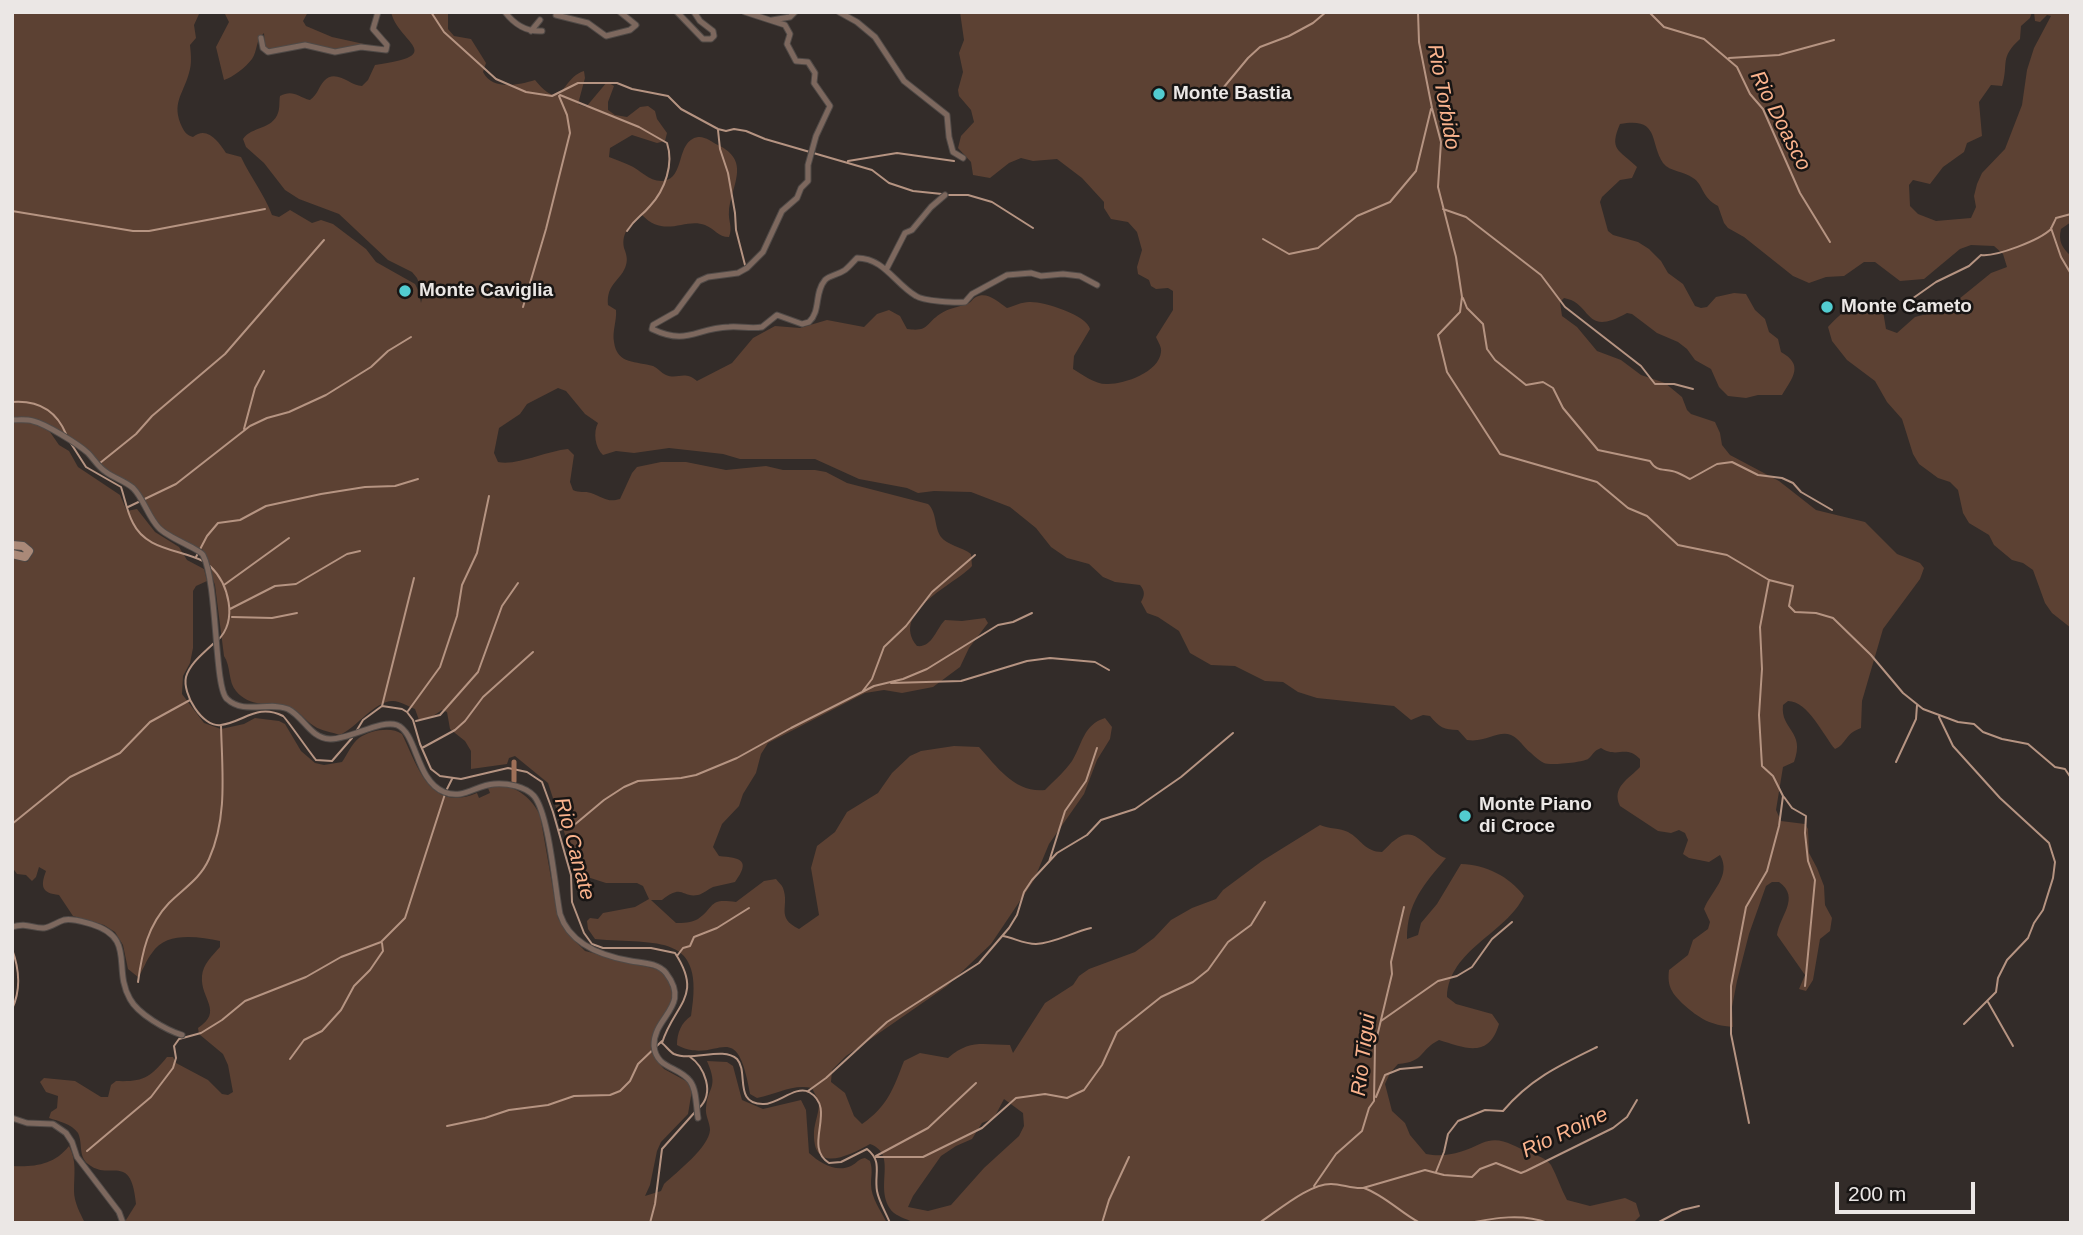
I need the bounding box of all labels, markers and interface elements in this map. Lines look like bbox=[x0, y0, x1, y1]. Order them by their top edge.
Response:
water label: Rio Torbido bbox=[1421, 42, 1465, 152]
water label: Rio Doasco bbox=[1744, 67, 1816, 175]
place label: Monte Bastia bbox=[1173, 83, 1291, 105]
marker: Monte Bastia bbox=[1151, 86, 1167, 102]
place label: Monte Caviglia bbox=[419, 280, 553, 302]
marker: Monte Caviglia bbox=[397, 283, 413, 299]
place label: Monte Cameto bbox=[1841, 296, 1972, 318]
marker: Monte Cameto bbox=[1819, 299, 1835, 315]
place label: Monte Piano di Croce bbox=[1479, 794, 1592, 838]
water label: Rio Canate bbox=[548, 795, 600, 903]
marker: Monte Piano di Croce bbox=[1457, 808, 1473, 824]
water label: Rio Tigui bbox=[1346, 1012, 1382, 1098]
water label: Rio Roine bbox=[1518, 1102, 1612, 1164]
scale bar bbox=[1838, 1168, 1978, 1212]
text: 200 m bbox=[1848, 1182, 1906, 1205]

